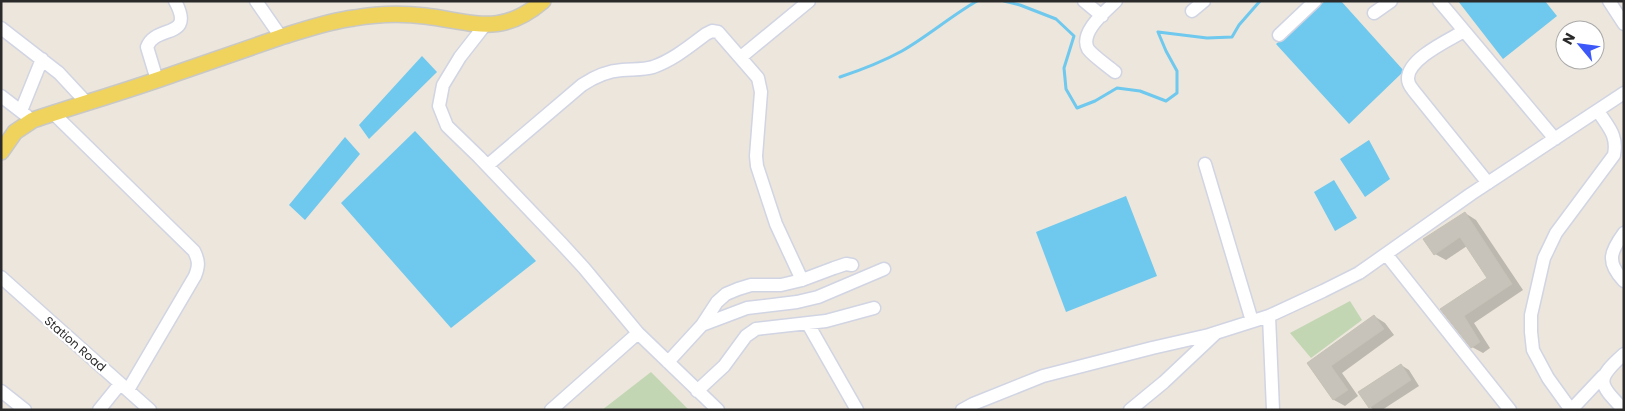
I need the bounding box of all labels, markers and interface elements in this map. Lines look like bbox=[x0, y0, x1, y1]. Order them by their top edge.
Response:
north arrow bbox=[1555, 20, 1605, 70]
text: N bbox=[1557, 29, 1580, 48]
street label: Station Road bbox=[41, 312, 110, 375]

